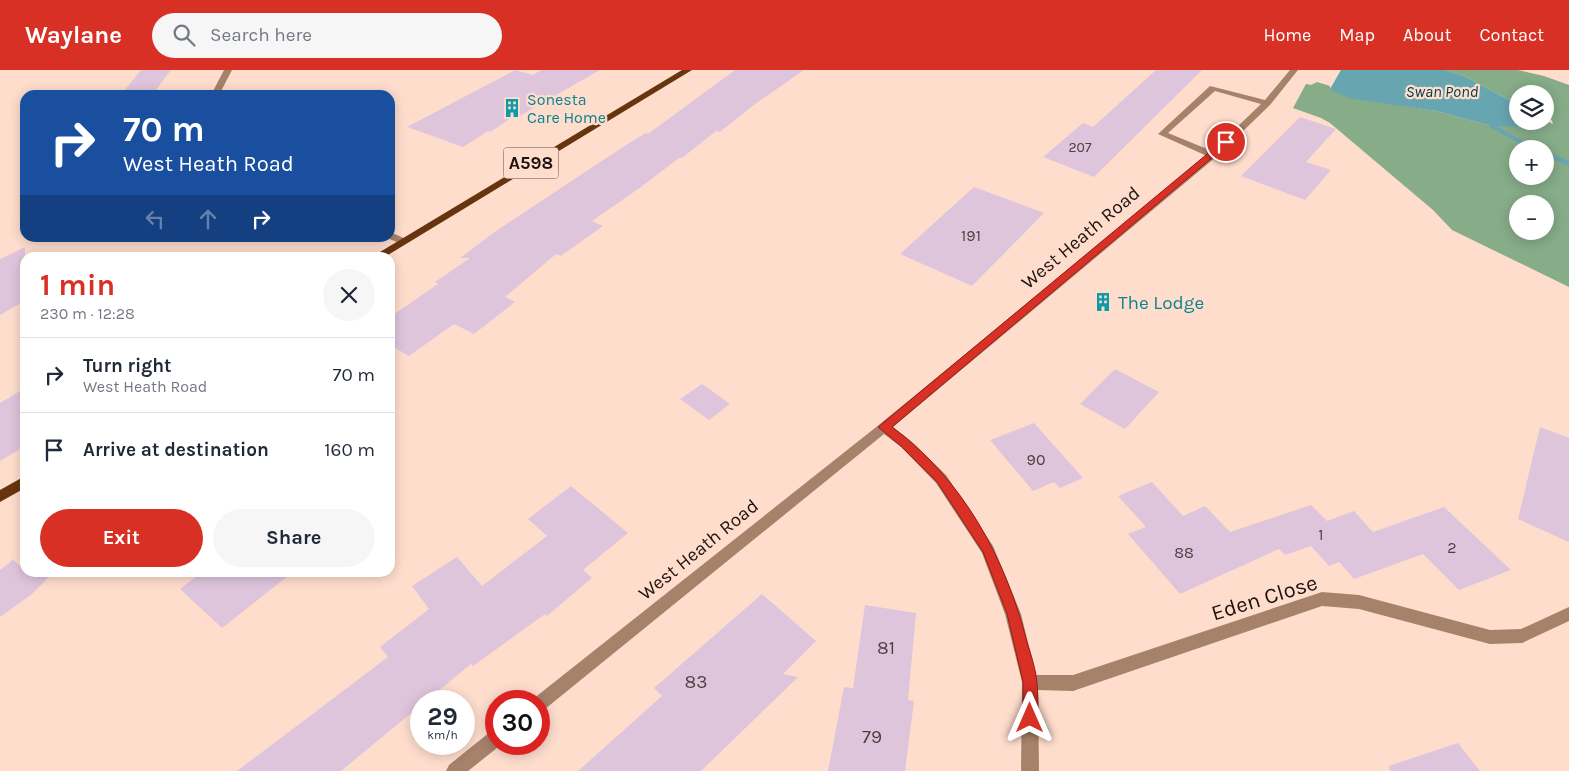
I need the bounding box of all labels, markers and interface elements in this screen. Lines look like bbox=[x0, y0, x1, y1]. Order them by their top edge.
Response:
search box bbox=[152, 13, 502, 58]
text: Waylane bbox=[25, 21, 122, 49]
icon: search bbox=[170, 21, 198, 49]
text: Search here bbox=[210, 24, 312, 46]
text: Home bbox=[1263, 24, 1311, 46]
text: Map bbox=[1339, 24, 1375, 46]
text: About bbox=[1403, 24, 1452, 46]
text: Contact bbox=[1480, 24, 1544, 46]
water label: Swan Pond bbox=[1406, 82, 1479, 101]
map controls bbox=[1509, 85, 1554, 240]
button: layers bbox=[1509, 85, 1554, 130]
place label: Sonesta Care Home bbox=[527, 90, 606, 127]
building icon: Sonesta Care Home bbox=[501, 97, 523, 119]
text: 70 m bbox=[123, 109, 205, 150]
icon: right bbox=[40, 110, 105, 175]
pin bbox=[1205, 121, 1247, 163]
icon: arrive bbox=[1212, 128, 1240, 156]
house number: 207 bbox=[1069, 139, 1092, 156]
button: + bbox=[1509, 140, 1554, 185]
road number: A598 bbox=[504, 148, 558, 179]
text: West Heath Road bbox=[123, 151, 294, 177]
street label: West Heath Road bbox=[1017, 182, 1144, 294]
button: − bbox=[1509, 195, 1554, 240]
icon: left bbox=[141, 205, 169, 233]
icon: ahead bbox=[194, 205, 222, 233]
icon: right bbox=[247, 205, 275, 233]
house number: 191 bbox=[961, 226, 981, 245]
text: 1 min bbox=[40, 267, 115, 303]
button: close bbox=[323, 269, 375, 321]
building icon: The Lodge bbox=[1092, 291, 1114, 313]
place label: The Lodge bbox=[1118, 292, 1204, 314]
text: 230 m · 12:28 bbox=[40, 304, 135, 323]
text: Turn right bbox=[83, 355, 172, 377]
icon: right bbox=[40, 361, 68, 389]
text: 70 m bbox=[333, 364, 375, 386]
text: West Heath Road bbox=[83, 377, 207, 396]
icon: arrive bbox=[40, 436, 68, 464]
text: Arrive at destination bbox=[83, 439, 269, 461]
text: 160 m bbox=[324, 439, 375, 461]
house number: 90 bbox=[1027, 450, 1045, 469]
street label: West Heath Road bbox=[634, 495, 763, 605]
button: Exit bbox=[40, 509, 203, 567]
button: Share bbox=[213, 509, 375, 567]
house number: 1 bbox=[1318, 525, 1324, 544]
house number: 2 bbox=[1447, 538, 1457, 557]
house number: 88 bbox=[1174, 543, 1194, 562]
street label: Eden Close bbox=[1208, 569, 1321, 626]
house number: 81 bbox=[877, 637, 895, 659]
house number: 83 bbox=[685, 671, 707, 693]
speed limit sign: 30 bbox=[485, 690, 550, 755]
position arrow bbox=[1003, 691, 1055, 743]
text: 29 bbox=[427, 702, 458, 731]
house number: 79 bbox=[862, 726, 882, 748]
text: km/h bbox=[427, 728, 458, 742]

